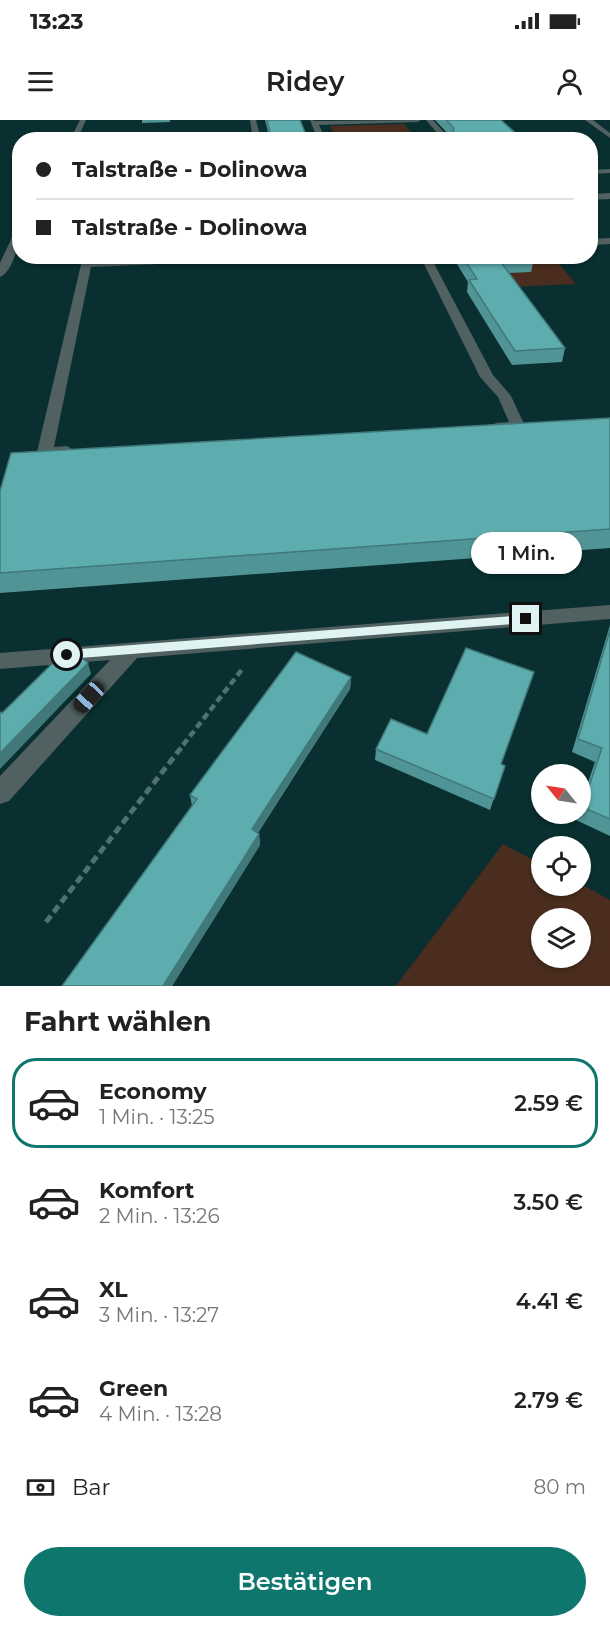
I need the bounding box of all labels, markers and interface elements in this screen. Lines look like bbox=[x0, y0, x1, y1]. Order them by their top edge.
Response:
text: 13:23 bbox=[30, 8, 83, 35]
icon: menu bbox=[24, 65, 57, 98]
text: Ridey bbox=[266, 65, 344, 98]
icon: person bbox=[553, 65, 586, 98]
text: Talstraße - Dolinowa bbox=[72, 156, 308, 183]
text: Talstraße - Dolinowa bbox=[72, 214, 308, 241]
callout: 1 Min. bbox=[470, 532, 582, 574]
text: 1 Min. bbox=[498, 541, 555, 565]
route end bbox=[512, 605, 539, 632]
route start bbox=[53, 641, 80, 668]
car bbox=[70, 678, 108, 716]
north arrow bbox=[531, 764, 591, 824]
map controls bbox=[531, 764, 591, 968]
button: locate bbox=[531, 836, 591, 896]
button: layers bbox=[531, 908, 591, 968]
text: Fahrt wählen bbox=[24, 1005, 211, 1038]
icon: car bbox=[27, 1076, 81, 1130]
text: Economy bbox=[99, 1078, 207, 1105]
text: 2.59 € bbox=[514, 1090, 583, 1117]
text: 1 Min. · 13:25 bbox=[99, 1105, 215, 1129]
icon: car bbox=[27, 1175, 81, 1229]
text: Komfort bbox=[99, 1177, 194, 1204]
text: 3.50 € bbox=[513, 1189, 583, 1216]
text: 2 Min. · 13:26 bbox=[99, 1204, 220, 1228]
icon: car bbox=[27, 1274, 81, 1328]
text: XL bbox=[99, 1276, 128, 1303]
text: 4.41 € bbox=[516, 1288, 583, 1315]
text: 3 Min. · 13:27 bbox=[99, 1303, 219, 1327]
icon: car bbox=[27, 1373, 81, 1427]
text: Green bbox=[99, 1375, 168, 1402]
text: 2.79 € bbox=[514, 1387, 583, 1414]
text: 4 Min. · 13:28 bbox=[99, 1402, 222, 1426]
icon: cash bbox=[24, 1471, 57, 1504]
text: Bar bbox=[72, 1474, 110, 1501]
text: 80 m bbox=[534, 1475, 586, 1499]
button: Bestätigen bbox=[24, 1547, 586, 1616]

